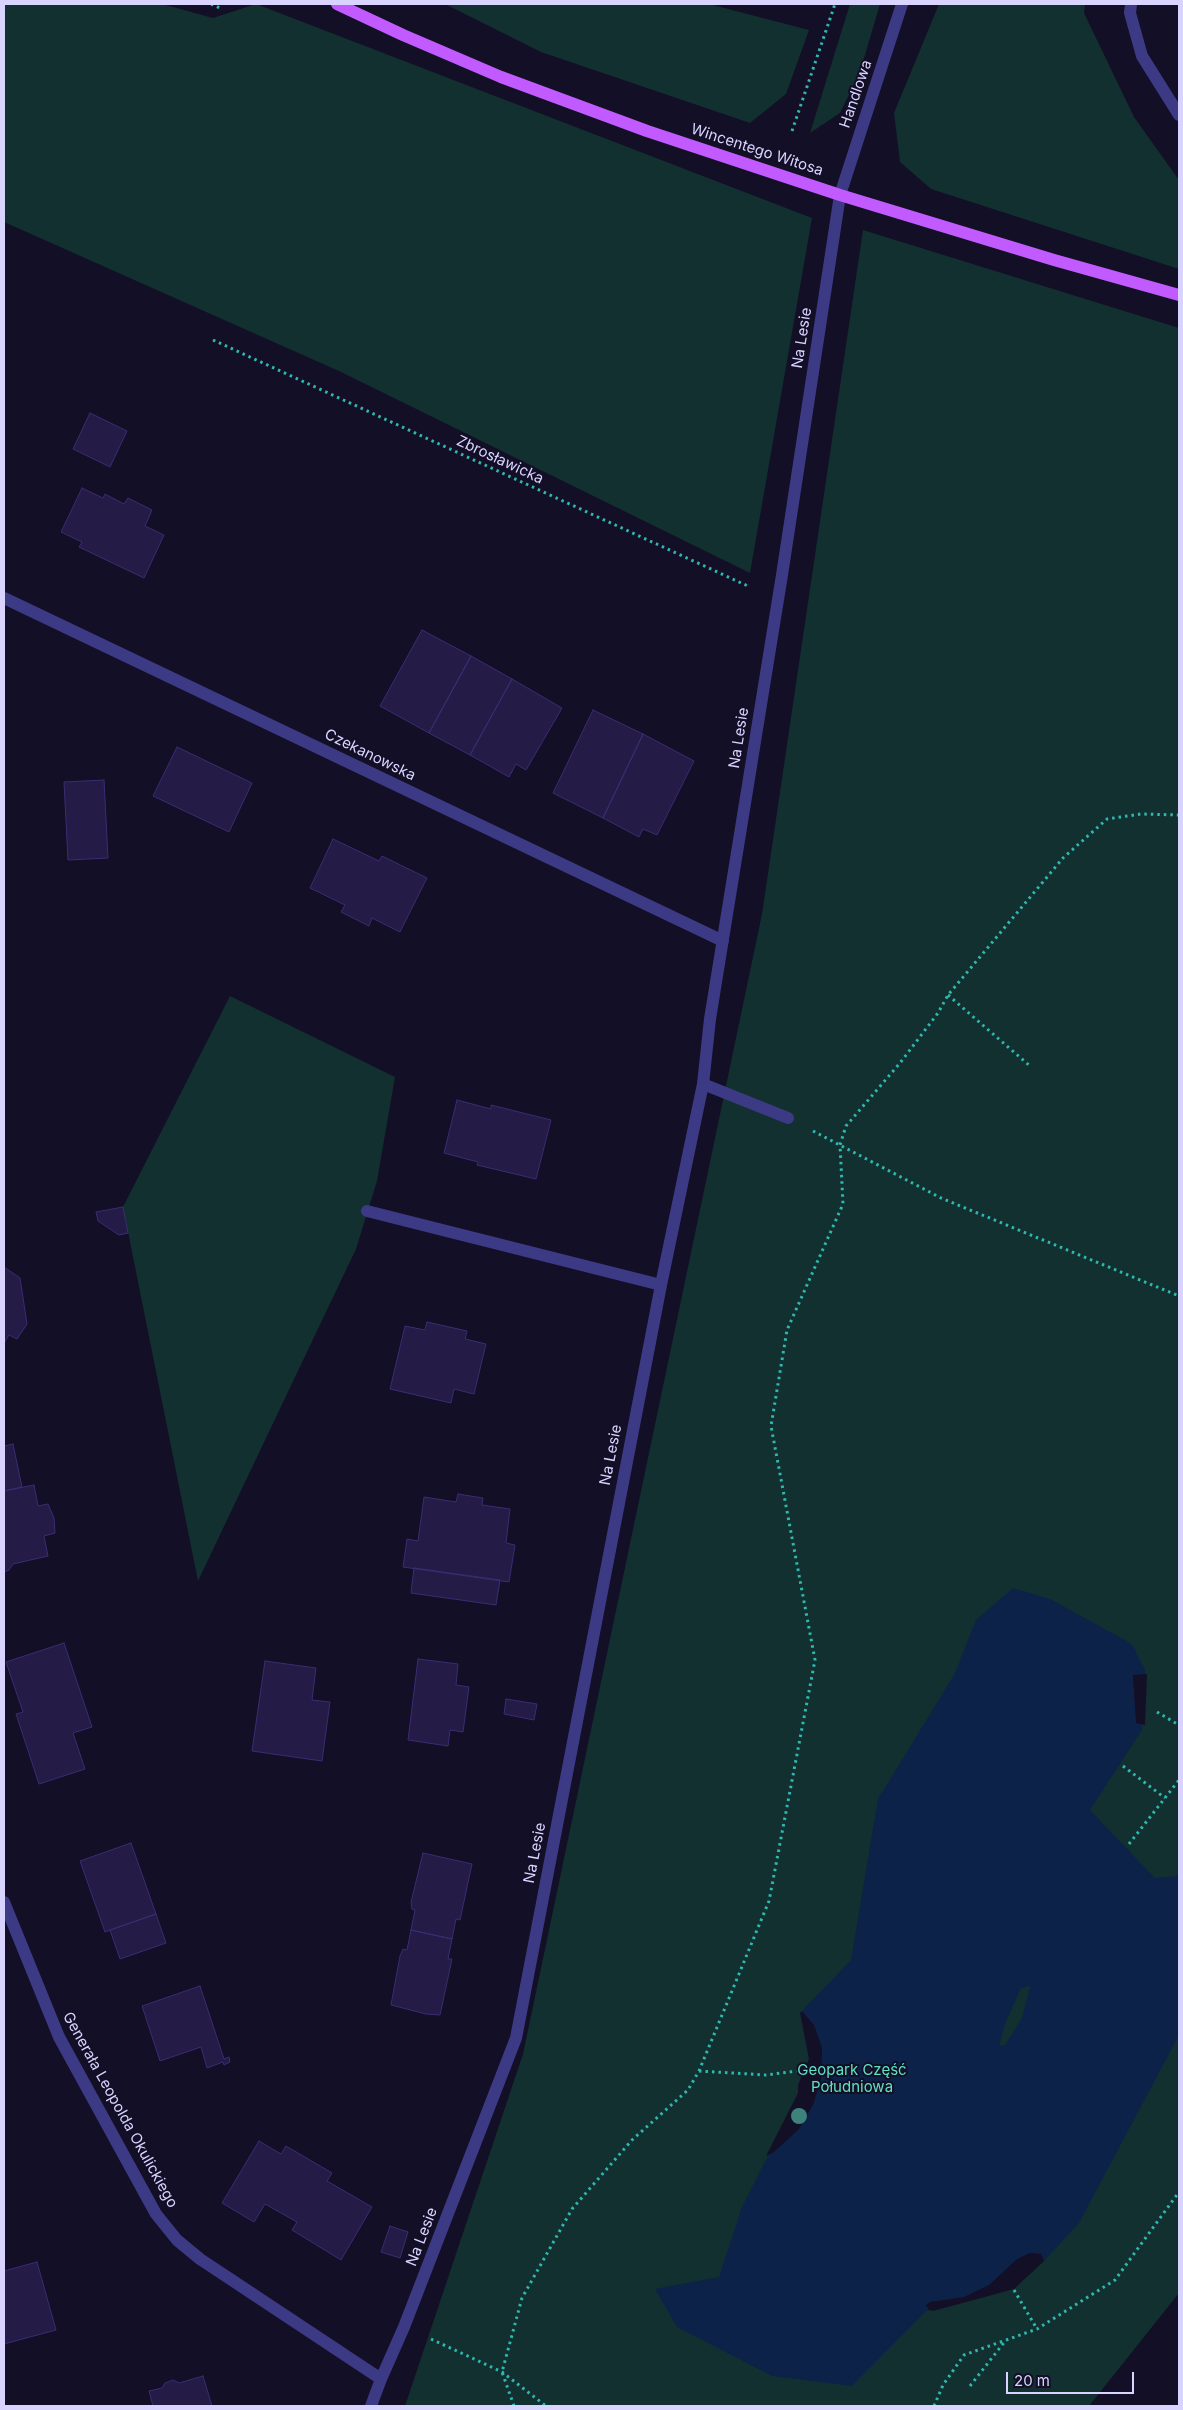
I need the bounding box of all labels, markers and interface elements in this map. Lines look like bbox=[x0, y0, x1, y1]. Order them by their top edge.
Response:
street label: Handlowa bbox=[836, 58, 876, 130]
street label: Wincentego Witosa bbox=[689, 120, 825, 180]
street label: Na Lesie bbox=[788, 306, 816, 370]
street label: Zbrosławicka bbox=[454, 432, 546, 488]
street label: Na Lesie bbox=[725, 706, 753, 770]
street label: Czekanowska bbox=[322, 725, 418, 785]
street label: Na Lesie bbox=[596, 1423, 626, 1487]
street label: Na Lesie bbox=[520, 1821, 550, 1885]
street label: Generała Leopolda Okulickiego bbox=[59, 2009, 181, 2211]
park label: Geopark Część Południowa bbox=[797, 2061, 907, 2096]
street label: Na Lesie bbox=[403, 2205, 441, 2269]
scale bar bbox=[1008, 2362, 1136, 2394]
text: 20 m bbox=[1014, 2371, 1050, 2390]

